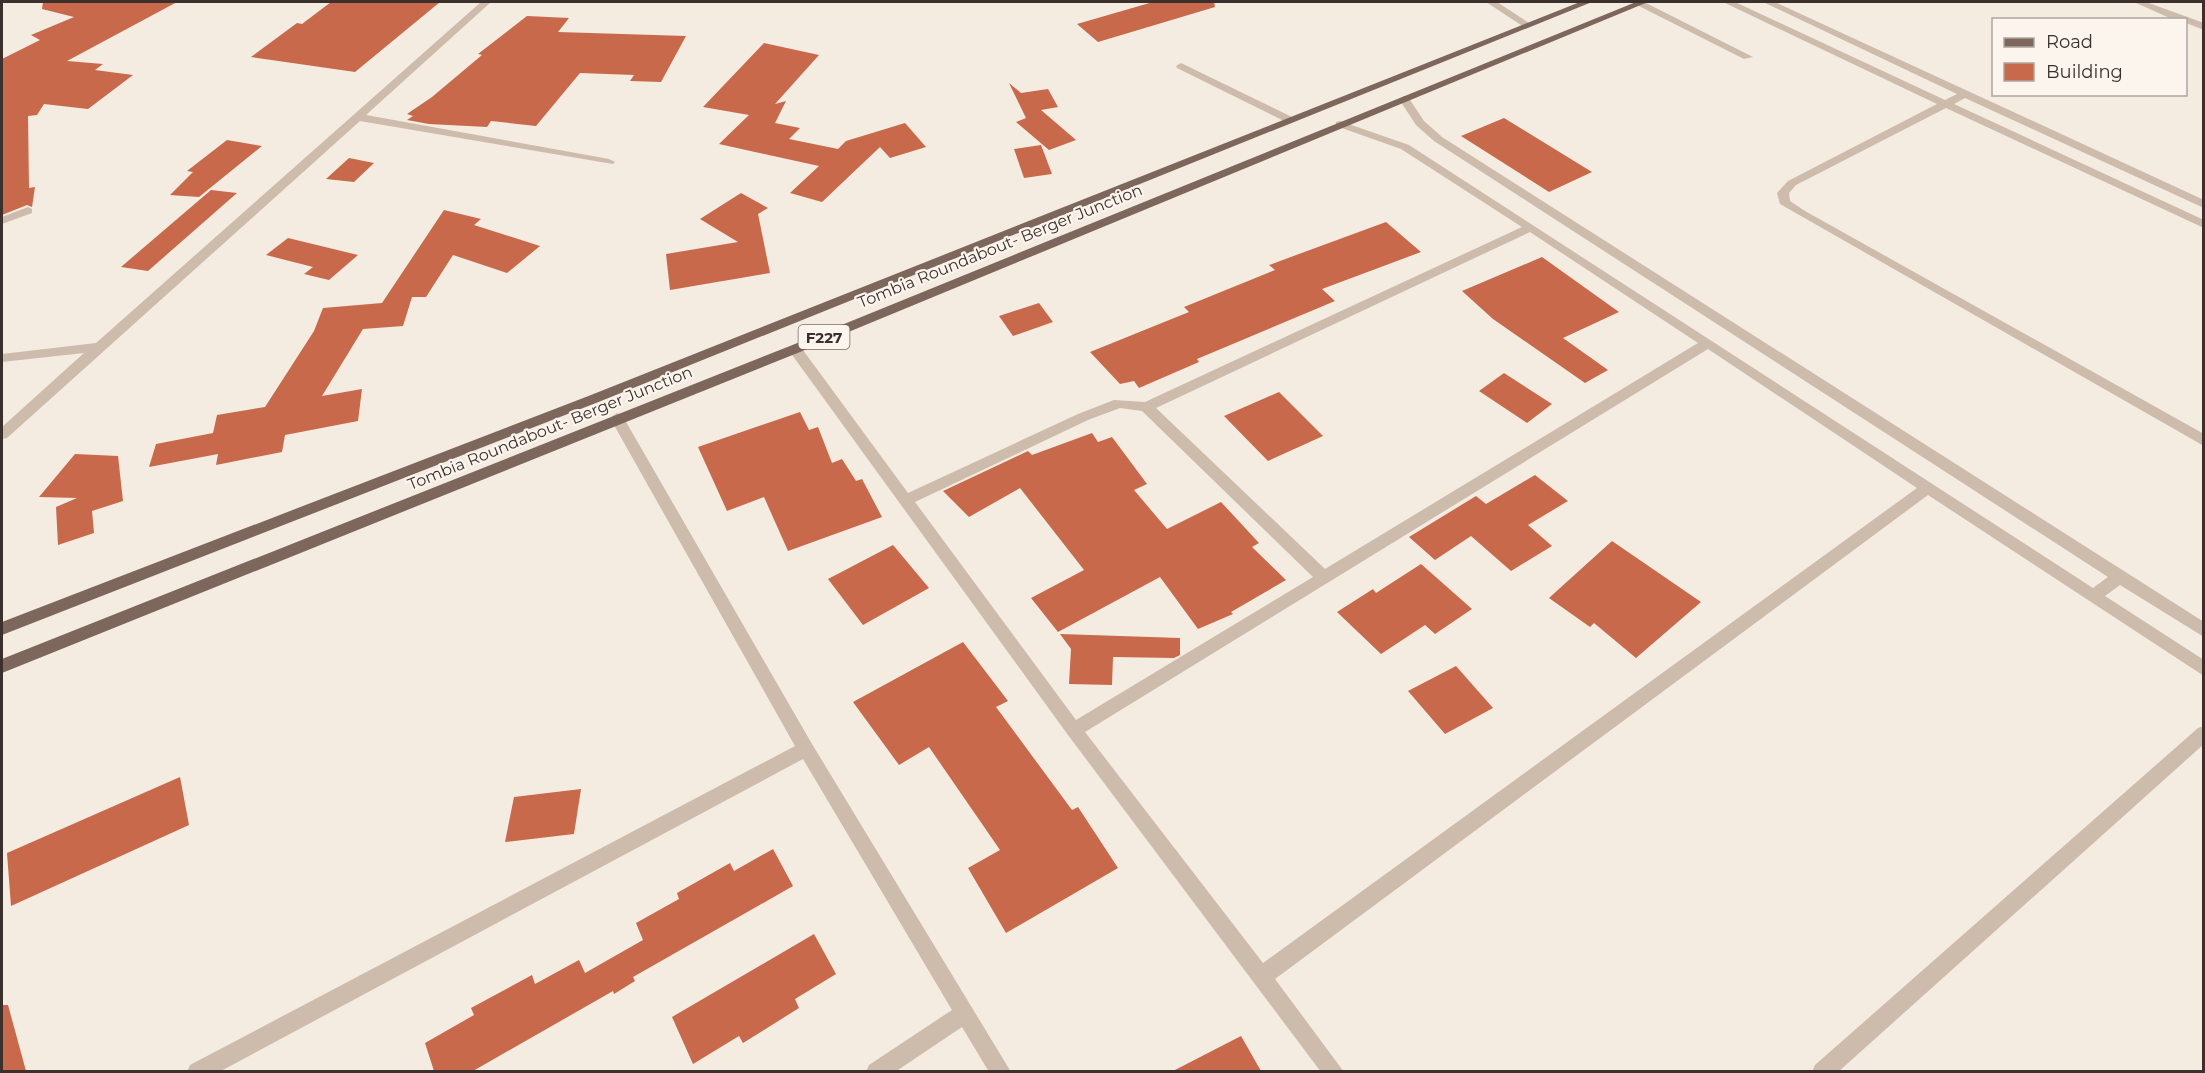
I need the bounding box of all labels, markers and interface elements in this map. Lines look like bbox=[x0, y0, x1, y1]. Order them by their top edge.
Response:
legend bbox=[1992, 18, 2187, 96]
text: Road bbox=[2046, 31, 2093, 53]
text: Building bbox=[2046, 61, 2123, 83]
street label: Tombia Roundabout- Berger Junction bbox=[855, 180, 1145, 312]
road number: F227 bbox=[798, 325, 850, 349]
street label: Tombia Roundabout- Berger Junction bbox=[405, 362, 695, 494]

